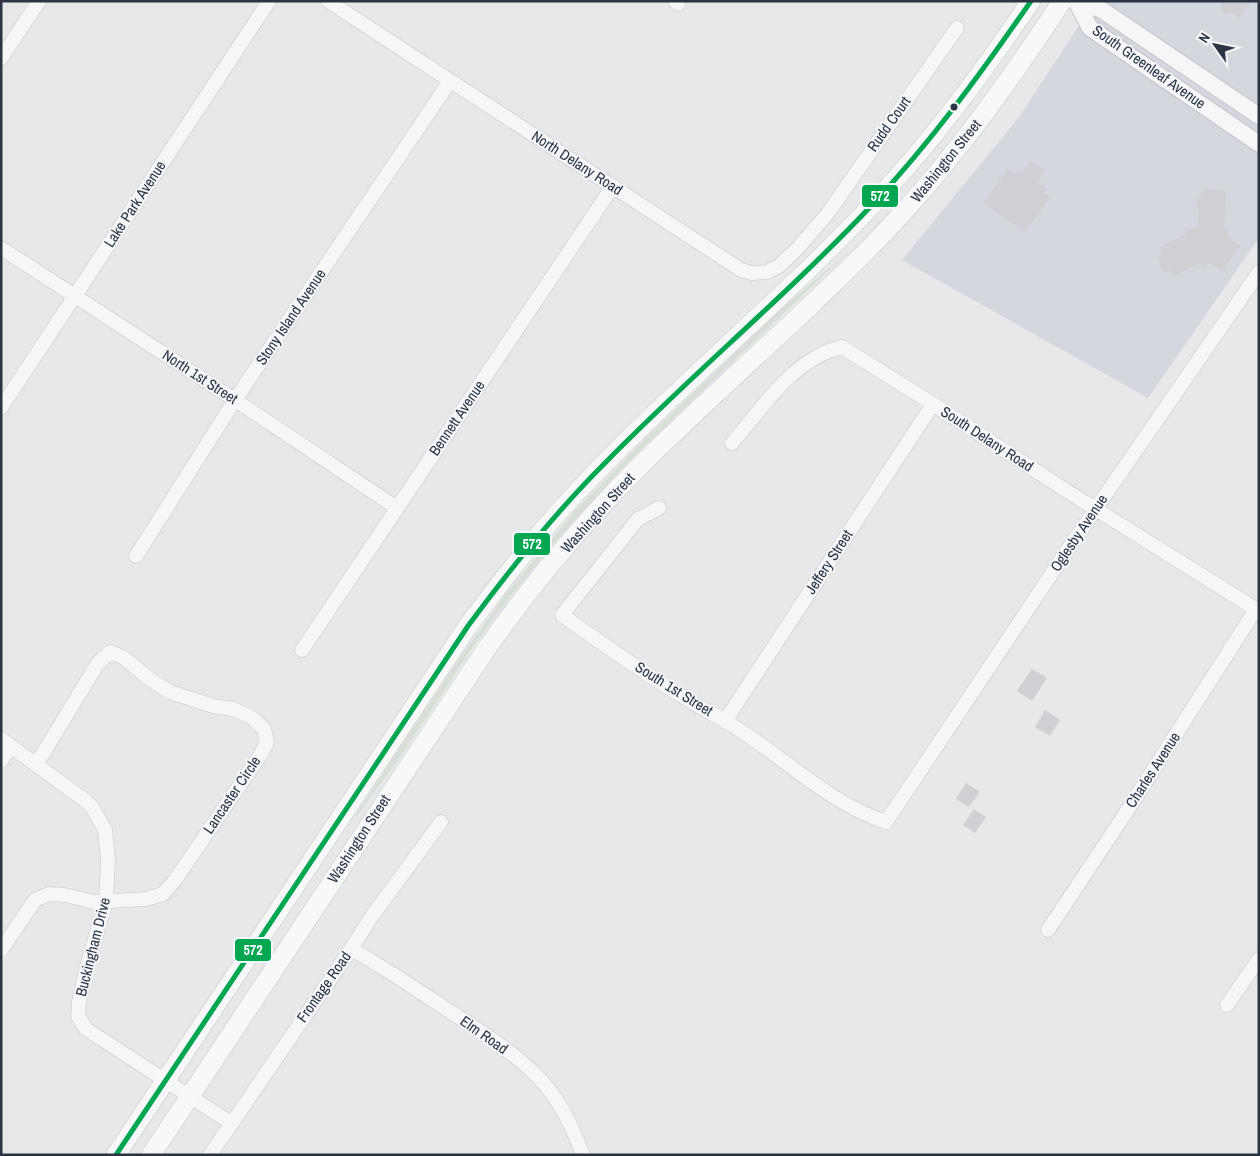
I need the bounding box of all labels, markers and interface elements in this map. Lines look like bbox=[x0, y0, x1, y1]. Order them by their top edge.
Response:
street label: South Greenleaf Avenue bbox=[1088, 20, 1210, 114]
north arrow bbox=[1190, 20, 1240, 70]
text: N bbox=[1194, 30, 1214, 46]
street label: Rudd Court bbox=[862, 91, 916, 156]
unlabelled marker bbox=[949, 102, 959, 112]
street label: Washington Street bbox=[906, 114, 986, 207]
street label: North Delany Road bbox=[528, 125, 627, 200]
street label: Lake Park Avenue bbox=[99, 156, 171, 251]
line badge: 572 bbox=[861, 184, 899, 208]
text: 572 bbox=[870, 187, 890, 205]
street label: Stony Island Avenue bbox=[251, 264, 331, 369]
street label: North 1st Street bbox=[158, 344, 243, 409]
street label: Bennett Avenue bbox=[424, 376, 490, 460]
street label: South Delany Road bbox=[937, 401, 1038, 476]
street label: Washington Street bbox=[556, 468, 640, 557]
street label: Oglesby Avenue bbox=[1045, 490, 1112, 576]
street label: Jeffery Street bbox=[800, 525, 858, 598]
line badge: 572 bbox=[513, 532, 551, 556]
text: 572 bbox=[522, 535, 542, 553]
street label: South 1st Street bbox=[631, 656, 718, 721]
street label: Charles Avenue bbox=[1120, 728, 1185, 812]
street label: Lancaster Circle bbox=[198, 752, 265, 838]
street label: Washington Street bbox=[322, 790, 395, 887]
street label: Buckingham Drive bbox=[70, 895, 115, 999]
line badge: 572 bbox=[234, 938, 272, 962]
text: 572 bbox=[243, 941, 263, 959]
street label: Frontage Road bbox=[291, 947, 356, 1026]
street label: Elm Road bbox=[456, 1010, 512, 1059]

